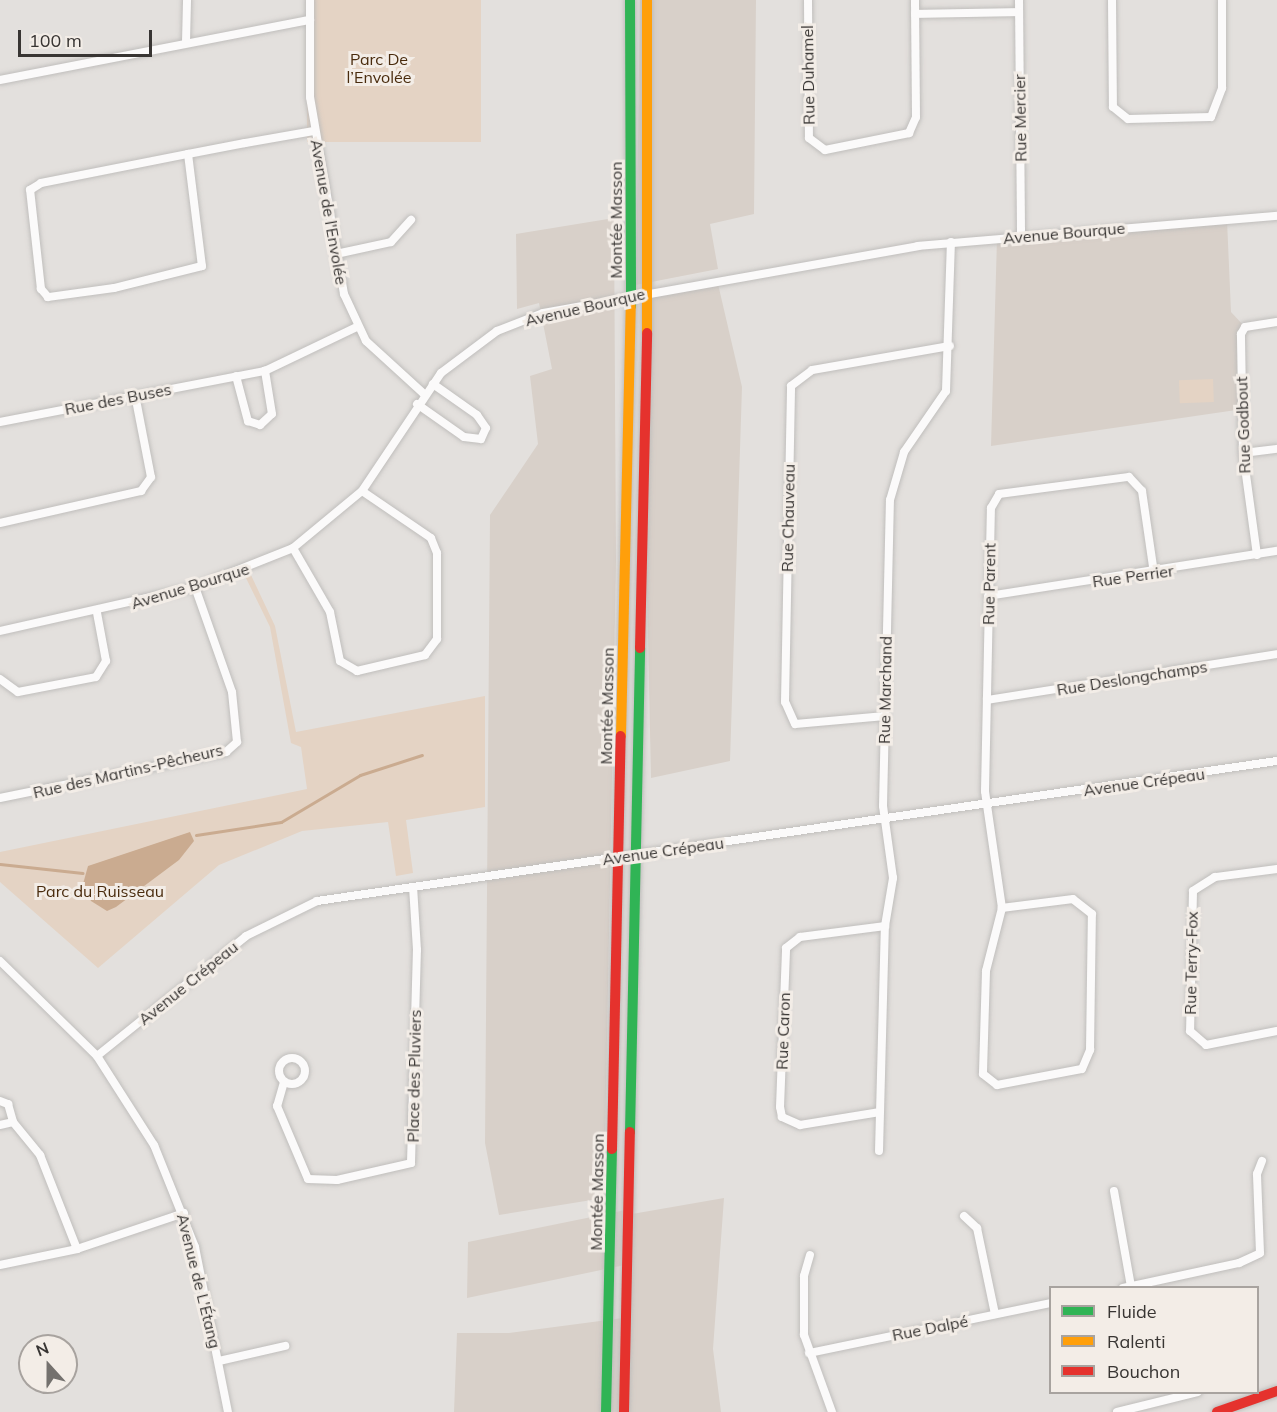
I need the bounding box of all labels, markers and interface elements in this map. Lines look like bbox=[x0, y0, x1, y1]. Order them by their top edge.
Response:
scale bar bbox=[21, 18, 154, 56]
street label: Rue Duhamel bbox=[798, 25, 818, 125]
text: 100 m bbox=[29, 29, 82, 52]
park label: Parc De l’Envolée bbox=[347, 49, 411, 87]
street label: Rue Mercier bbox=[1010, 74, 1030, 162]
street label: Avenue de l'Envolée bbox=[307, 138, 351, 286]
street label: Montée Masson bbox=[606, 161, 626, 279]
street label: Avenue Bourque bbox=[1002, 218, 1126, 248]
street label: Avenue Bourque bbox=[523, 284, 647, 330]
street label: Rue Godbout bbox=[1232, 376, 1254, 474]
street label: Rue des Buses bbox=[63, 379, 173, 419]
street label: Rue Chauveau bbox=[777, 464, 799, 572]
street label: Rue Parent bbox=[979, 543, 999, 625]
street label: Avenue Bourque bbox=[129, 559, 251, 613]
street label: Rue Perrier bbox=[1091, 561, 1175, 591]
street label: Rue Marchand bbox=[874, 636, 896, 744]
street label: Montée Masson bbox=[596, 647, 618, 765]
street label: Rue Deslongchamps bbox=[1055, 657, 1209, 699]
street label: Rue des Martins-Pêcheurs bbox=[31, 740, 225, 802]
street label: Avenue Crépeau bbox=[1082, 764, 1206, 800]
street label: Avenue Crépeau bbox=[601, 833, 725, 869]
park label: Parc du Ruisseau bbox=[36, 881, 164, 901]
street label: Rue Terry-Fox bbox=[1180, 911, 1202, 1015]
street label: Avenue Crépeau bbox=[134, 937, 242, 1029]
street label: Rue Caron bbox=[772, 992, 794, 1070]
street label: Place des Pluviers bbox=[403, 1009, 425, 1143]
street label: Montée Masson bbox=[586, 1133, 608, 1251]
street label: Avenue de L'Étang bbox=[173, 1212, 225, 1350]
legend bbox=[1049, 1286, 1259, 1394]
text: Fluide bbox=[1107, 1300, 1157, 1323]
street label: Rue Dalpé bbox=[890, 1311, 970, 1345]
text: Ralenti bbox=[1107, 1330, 1165, 1353]
north arrow bbox=[18, 1334, 78, 1394]
text: N bbox=[33, 1338, 51, 1361]
text: Bouchon bbox=[1107, 1360, 1180, 1383]

